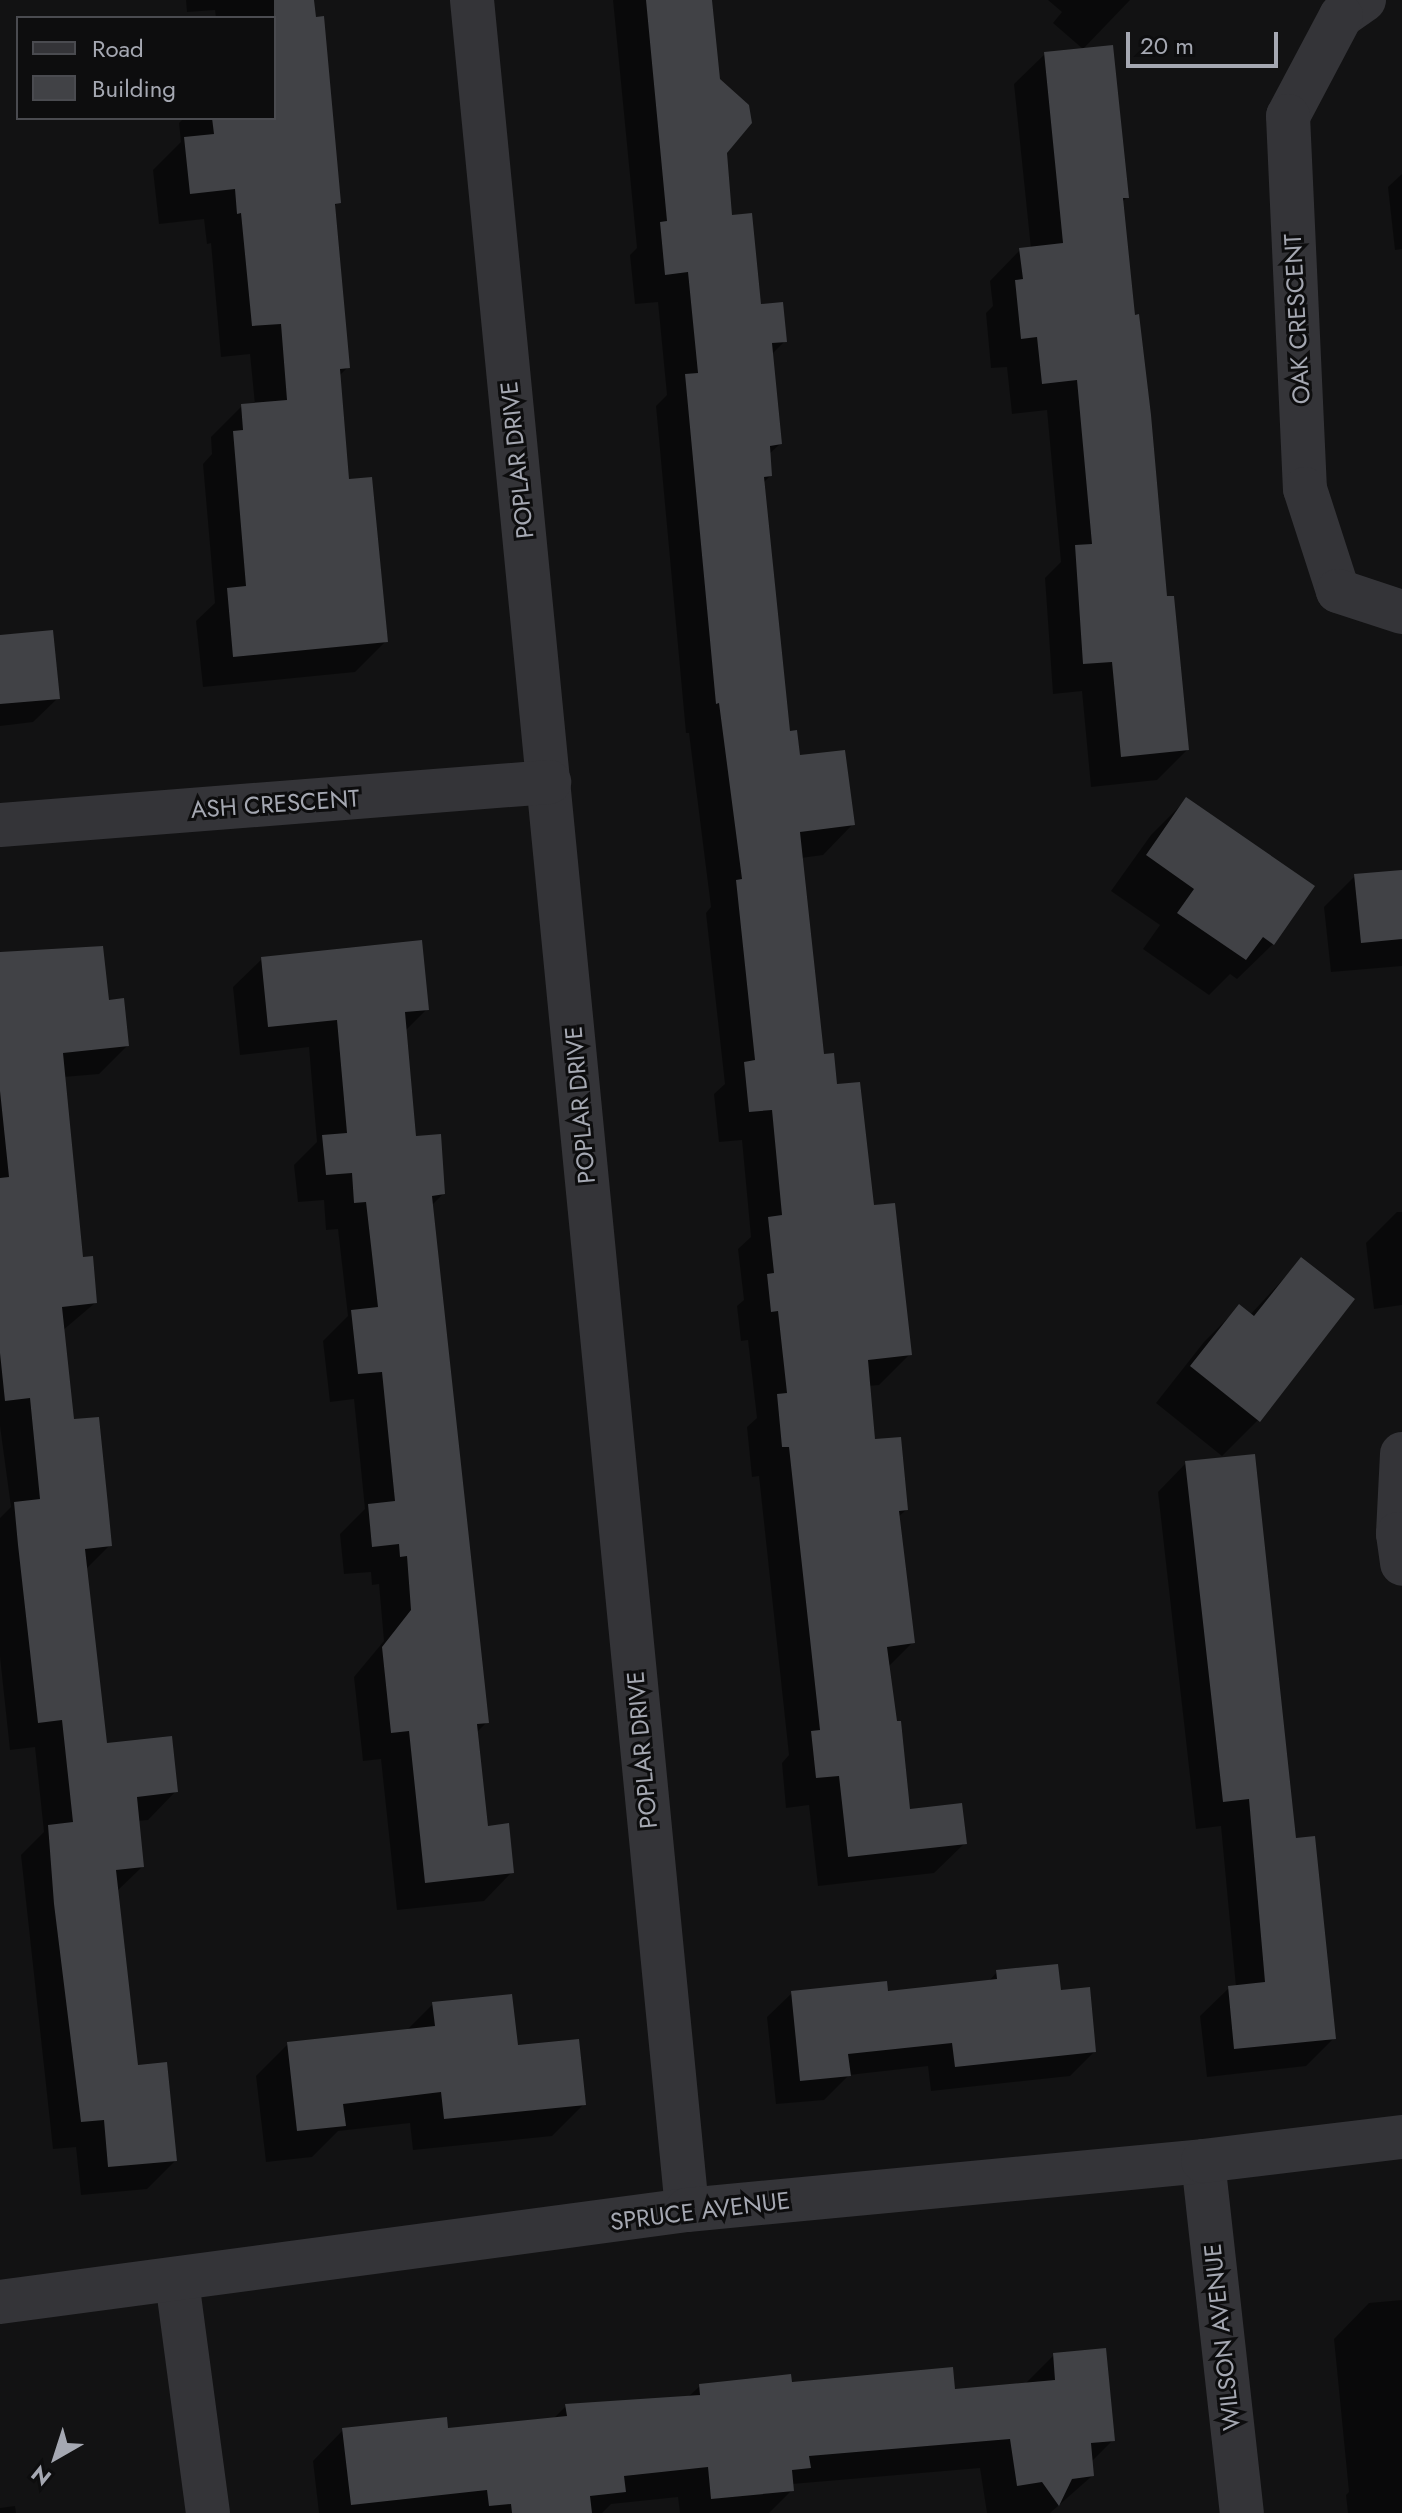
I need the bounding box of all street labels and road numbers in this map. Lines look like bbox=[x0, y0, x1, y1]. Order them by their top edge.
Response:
street label: OAK CRESCENT bbox=[1278, 233, 1316, 405]
street label: POPLAR DRIVE bbox=[494, 380, 540, 540]
street label: ASH CRESCENT bbox=[190, 784, 360, 824]
street label: POPLAR DRIVE bbox=[559, 1025, 601, 1185]
street label: POPLAR DRIVE bbox=[621, 1670, 663, 1830]
street label: SPRUCE AVENUE bbox=[608, 2186, 792, 2236]
street label: WILSON AVENUE bbox=[1198, 2242, 1246, 2432]

